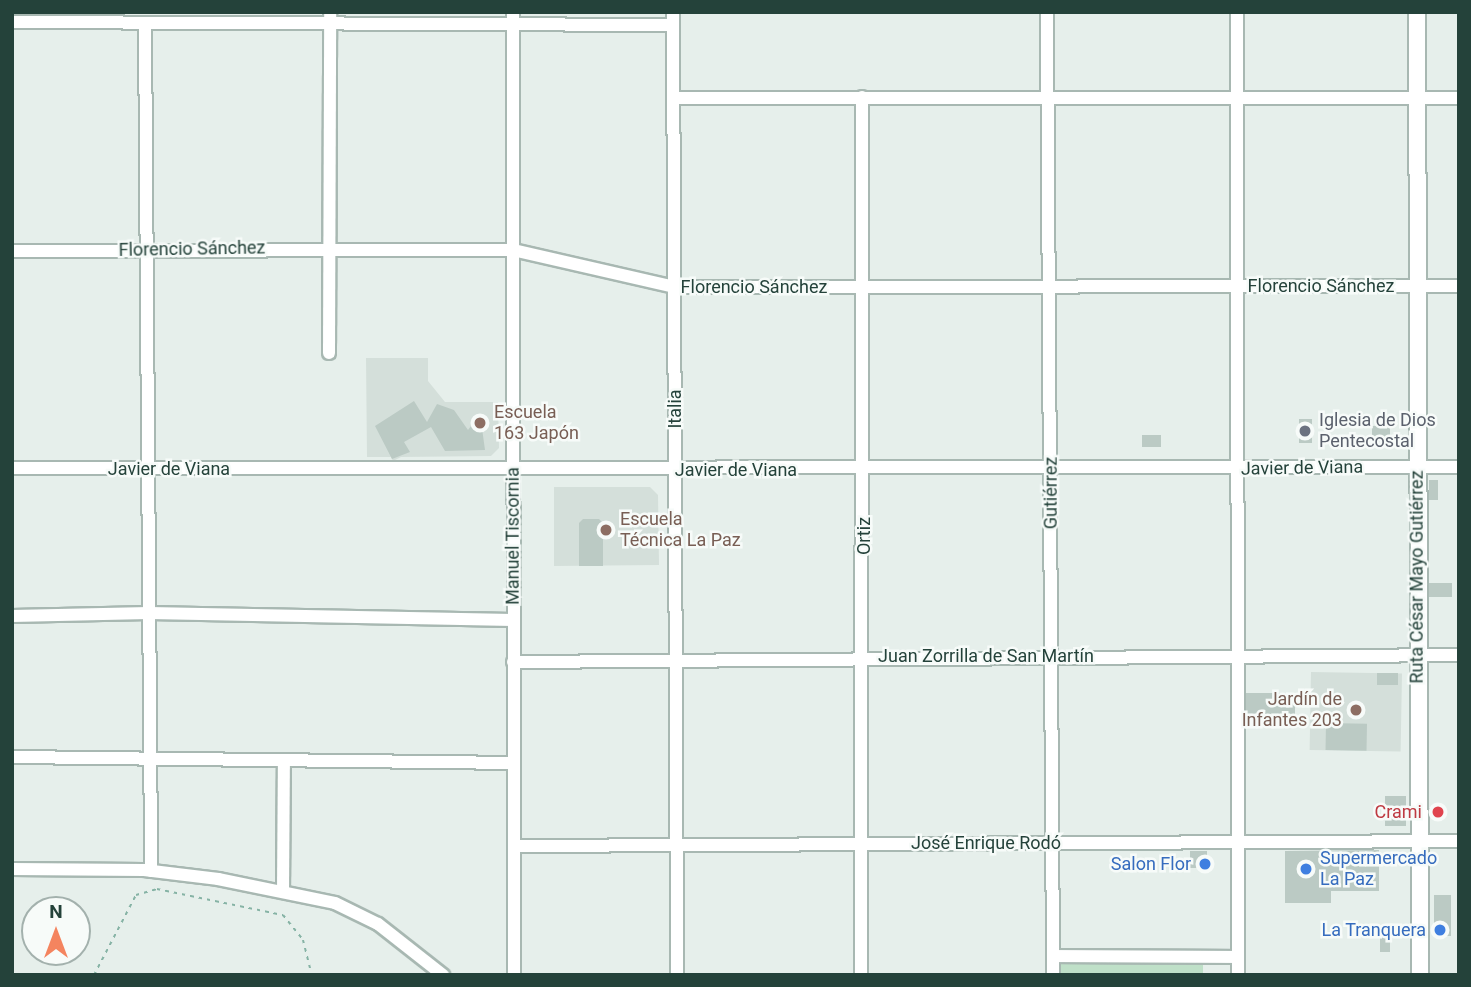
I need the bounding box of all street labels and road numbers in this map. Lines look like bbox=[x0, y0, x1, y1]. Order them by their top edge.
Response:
street label: Florencio Sánchez bbox=[118, 237, 266, 261]
street label: Florencio Sánchez bbox=[1248, 275, 1394, 297]
street label: Florencio Sánchez bbox=[681, 276, 827, 298]
street label: Italia bbox=[664, 389, 686, 429]
street label: Javier de Viana bbox=[1241, 456, 1363, 480]
street label: Gutiérrez bbox=[1040, 457, 1062, 529]
street label: Javier de Viana bbox=[108, 458, 230, 480]
street label: Javier de Viana bbox=[675, 459, 797, 481]
street label: Manuel Tiscornia bbox=[502, 467, 524, 605]
street label: Ruta César Mayo Gutiérrez bbox=[1406, 470, 1428, 684]
street label: Ortiz bbox=[853, 517, 875, 555]
street label: Juan Zorrilla de San Martín bbox=[878, 645, 1094, 667]
street label: José Enrique Rodó bbox=[911, 832, 1061, 854]

